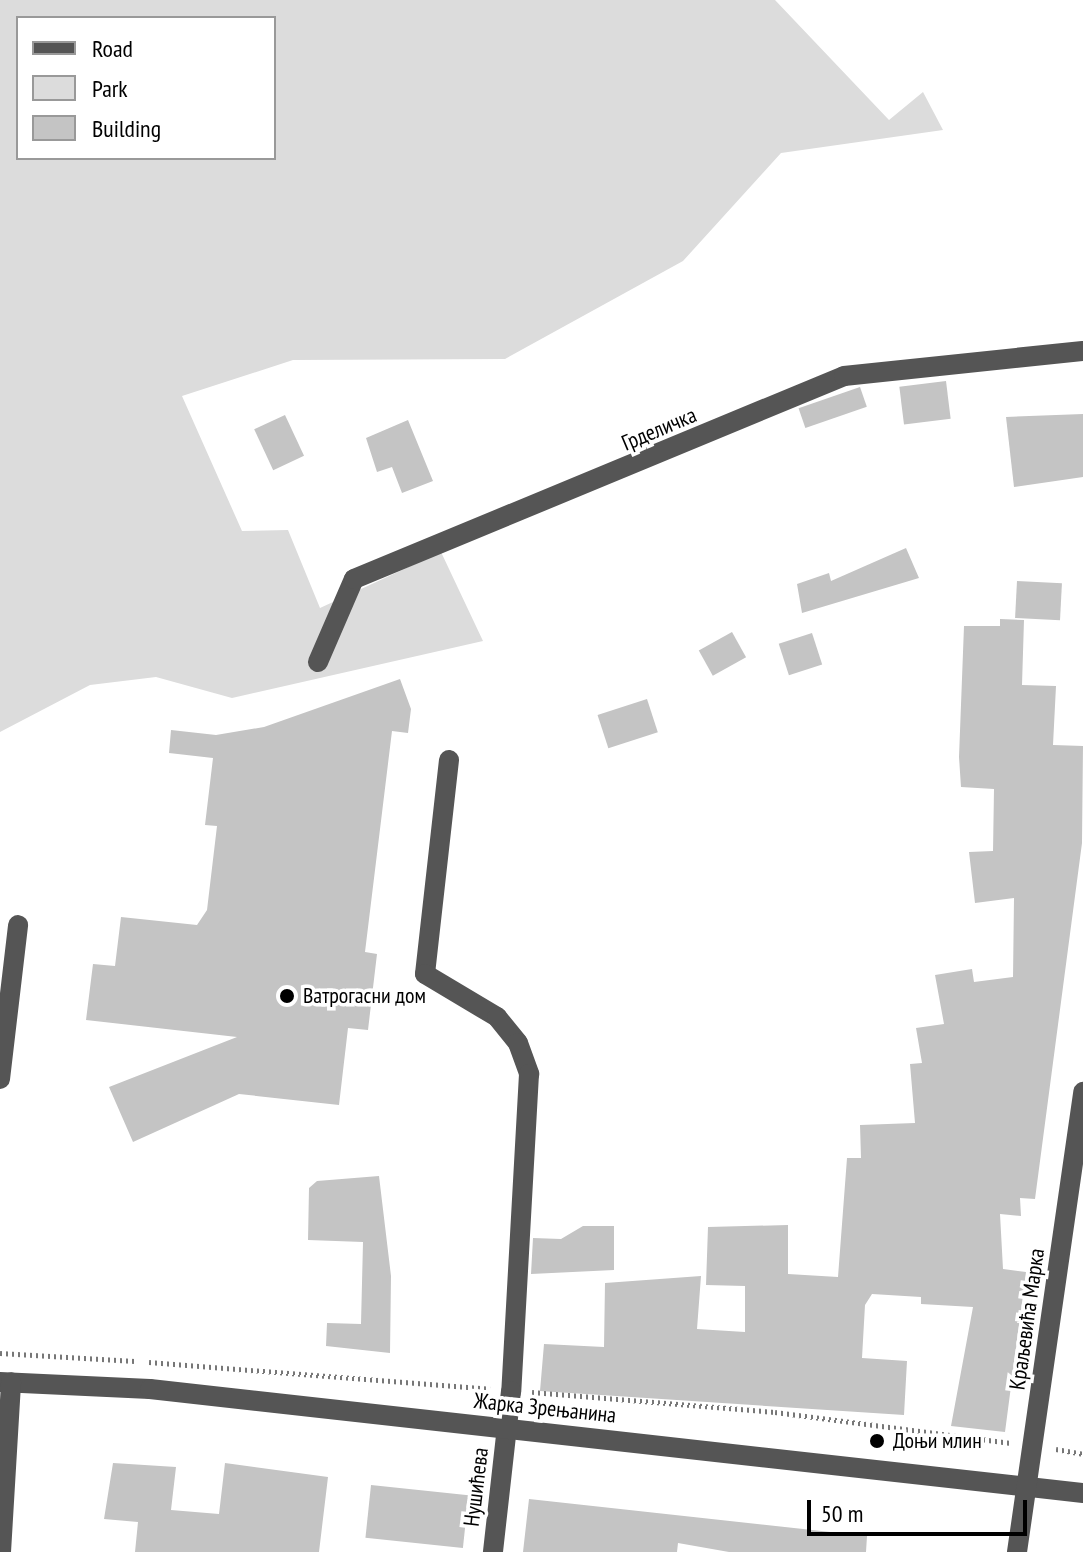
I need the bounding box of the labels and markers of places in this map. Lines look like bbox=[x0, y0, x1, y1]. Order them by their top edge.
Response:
place label: Ватрогасни дом bbox=[303, 983, 426, 1009]
marker: Ватрогасни дом bbox=[278, 987, 296, 1005]
place label: Доњи млин bbox=[893, 1428, 982, 1454]
marker: Доњи млин bbox=[868, 1432, 886, 1450]

